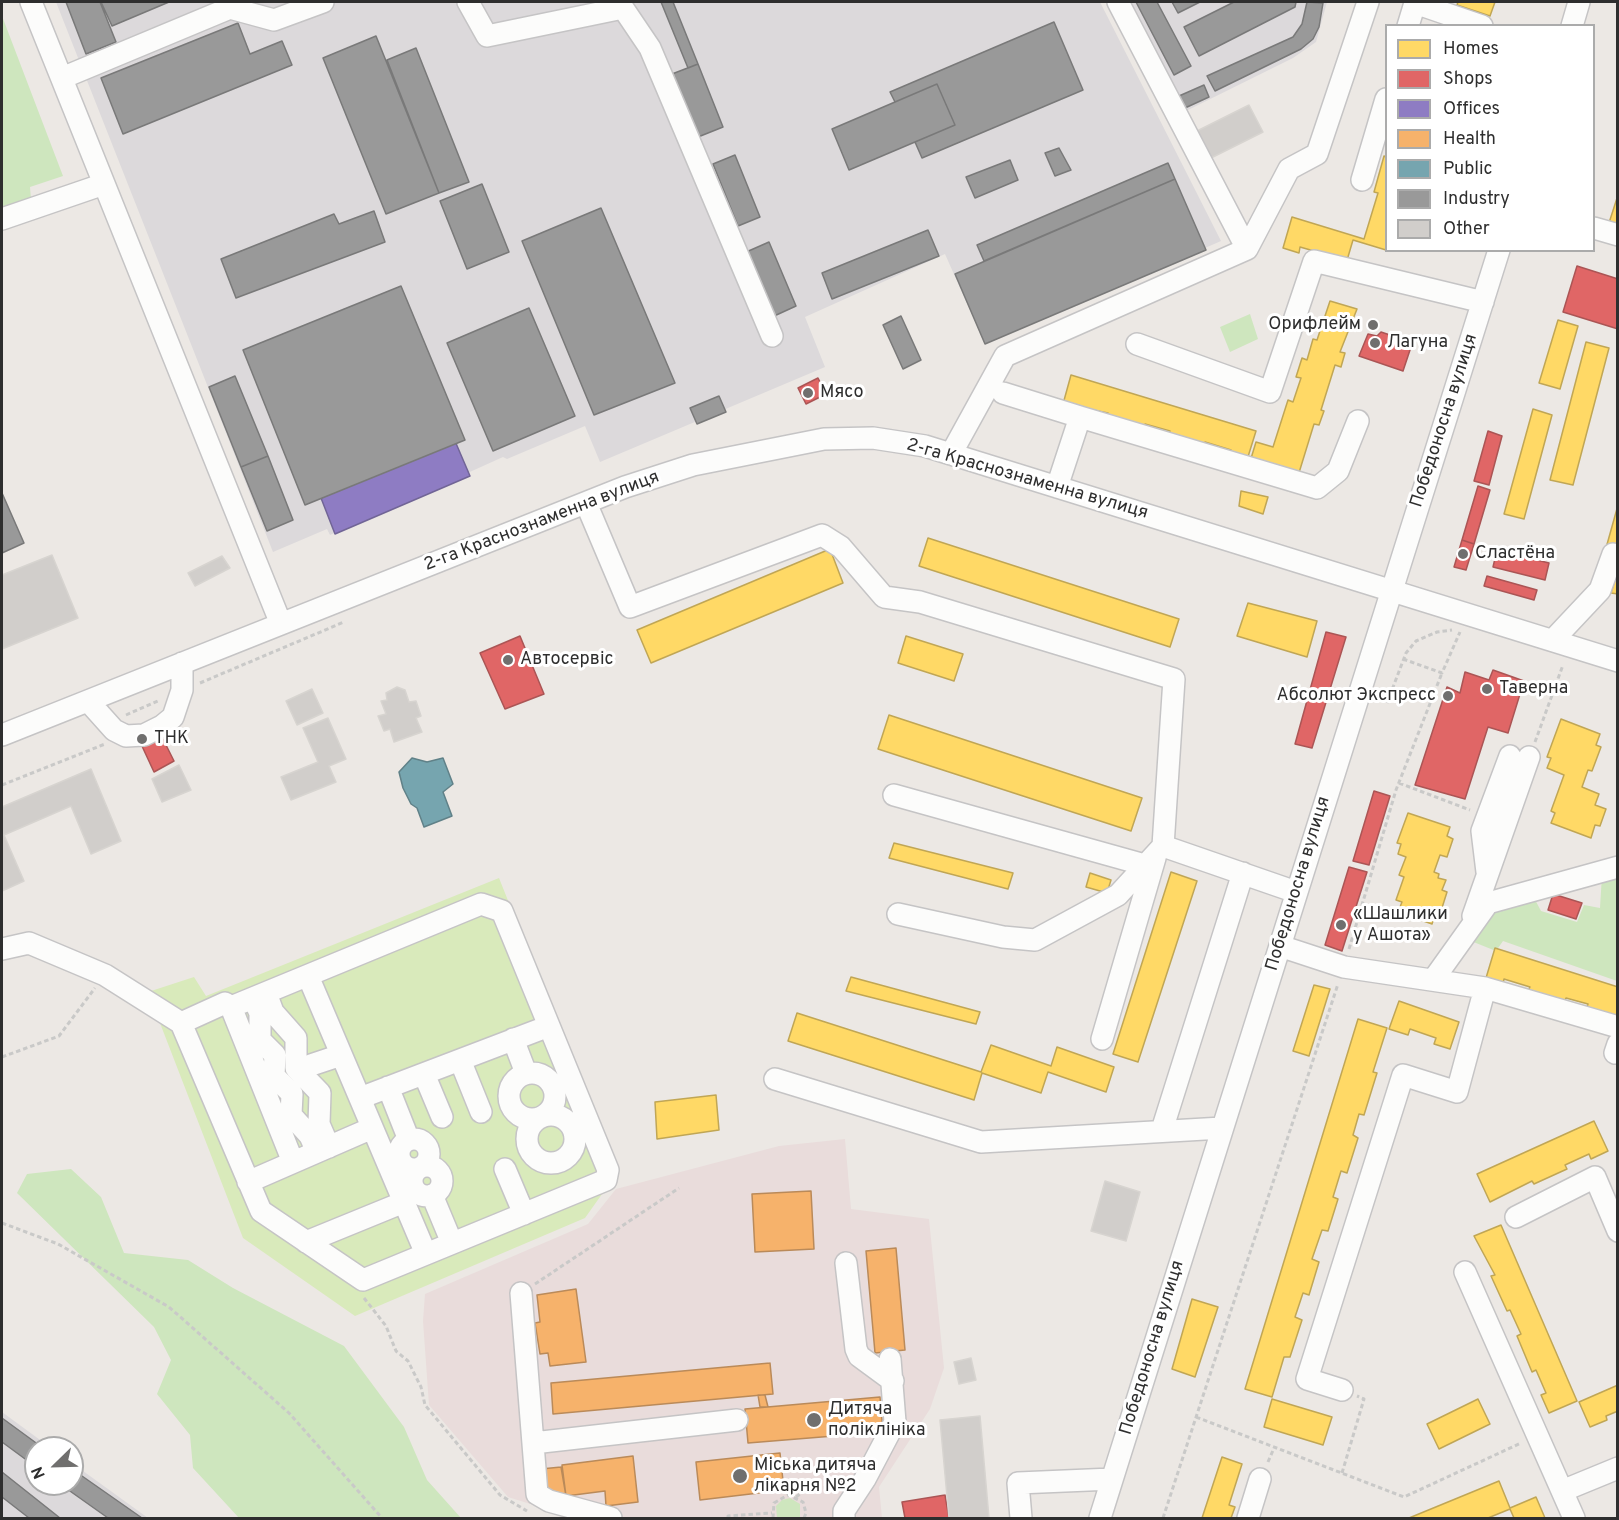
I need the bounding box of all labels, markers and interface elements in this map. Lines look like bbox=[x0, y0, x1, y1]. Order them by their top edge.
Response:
legend bbox=[1385, 24, 1595, 252]
text: Homes bbox=[1443, 38, 1499, 61]
text: Shops bbox=[1443, 68, 1493, 91]
text: Offices bbox=[1443, 98, 1500, 121]
text: Health bbox=[1443, 128, 1496, 151]
text: Public bbox=[1443, 158, 1493, 181]
text: Industry bbox=[1443, 188, 1510, 211]
text: Other bbox=[1443, 218, 1490, 241]
place label: Орифлейм bbox=[1268, 314, 1361, 336]
marker: Орифлейм bbox=[1366, 318, 1380, 332]
place label: Лагуна bbox=[1387, 332, 1448, 354]
street label: Победоносна вулиця bbox=[1407, 332, 1483, 510]
marker: Лагуна bbox=[1368, 336, 1382, 350]
place label: Мясо bbox=[820, 382, 863, 404]
marker: Мясо bbox=[801, 386, 815, 400]
street label: 2-га Краснознаменна вулиця bbox=[904, 435, 1150, 525]
street label: 2-га Краснознаменна вулиця bbox=[421, 467, 663, 577]
place label: Сластёна bbox=[1475, 543, 1555, 565]
marker: Сластёна bbox=[1456, 547, 1470, 561]
place label: Автосервіс bbox=[520, 649, 613, 671]
marker: Автосервіс bbox=[501, 653, 515, 667]
place label: Таверна bbox=[1499, 678, 1568, 700]
marker: Таверна bbox=[1480, 682, 1494, 696]
place label: Абсолют Экспресс bbox=[1277, 685, 1436, 707]
marker: Абсолют Экспресс bbox=[1441, 689, 1455, 703]
place label: ТНК bbox=[154, 728, 189, 750]
marker: ТНК bbox=[135, 732, 149, 746]
street label: Победоносна вулиця bbox=[1262, 794, 1336, 974]
place label: «Шашлики у Ашота» bbox=[1353, 904, 1448, 946]
marker: «Шашлики у Ашота» bbox=[1334, 918, 1348, 932]
street label: Победоносна вулиця bbox=[1116, 1258, 1190, 1438]
place label: Дитяча поліклініка bbox=[828, 1399, 925, 1442]
marker: Дитяча поліклініка bbox=[805, 1411, 823, 1429]
north arrow bbox=[24, 1436, 84, 1496]
place label: Міська дитяча лікарня №2 bbox=[754, 1455, 876, 1498]
text: N bbox=[28, 1463, 51, 1481]
marker: Міська дитяча лікарня №2 bbox=[731, 1467, 749, 1485]

